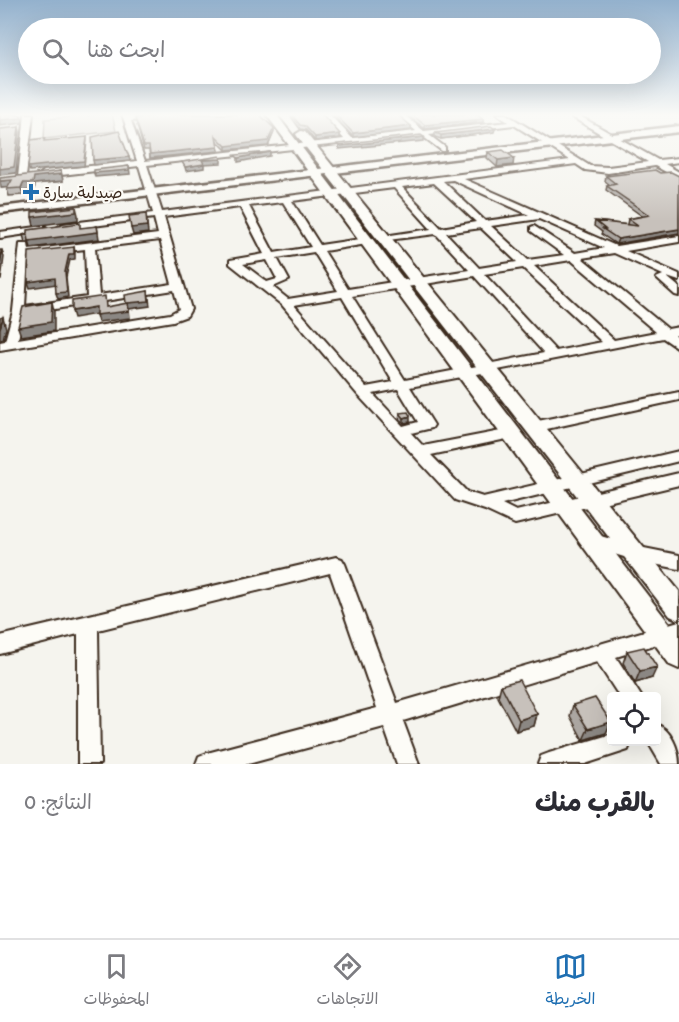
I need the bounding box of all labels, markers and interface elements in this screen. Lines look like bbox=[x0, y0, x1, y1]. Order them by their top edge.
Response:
search box bbox=[18, 18, 661, 84]
icon: search bbox=[39, 35, 72, 68]
text: ابحث هنا bbox=[87, 36, 166, 63]
place label: صيدلية سارة bbox=[43, 183, 122, 202]
marker: صيدلية سارة bbox=[24, 185, 38, 199]
map controls bbox=[607, 692, 661, 746]
button: locate bbox=[607, 692, 661, 746]
text: بالقرب منك bbox=[535, 786, 655, 818]
text: النتائج: 0 bbox=[24, 790, 92, 814]
tab: المحفوظات bbox=[84, 950, 149, 1013]
tab: الاتجاهات bbox=[317, 950, 378, 1013]
tab: الخريطة bbox=[546, 950, 595, 1013]

